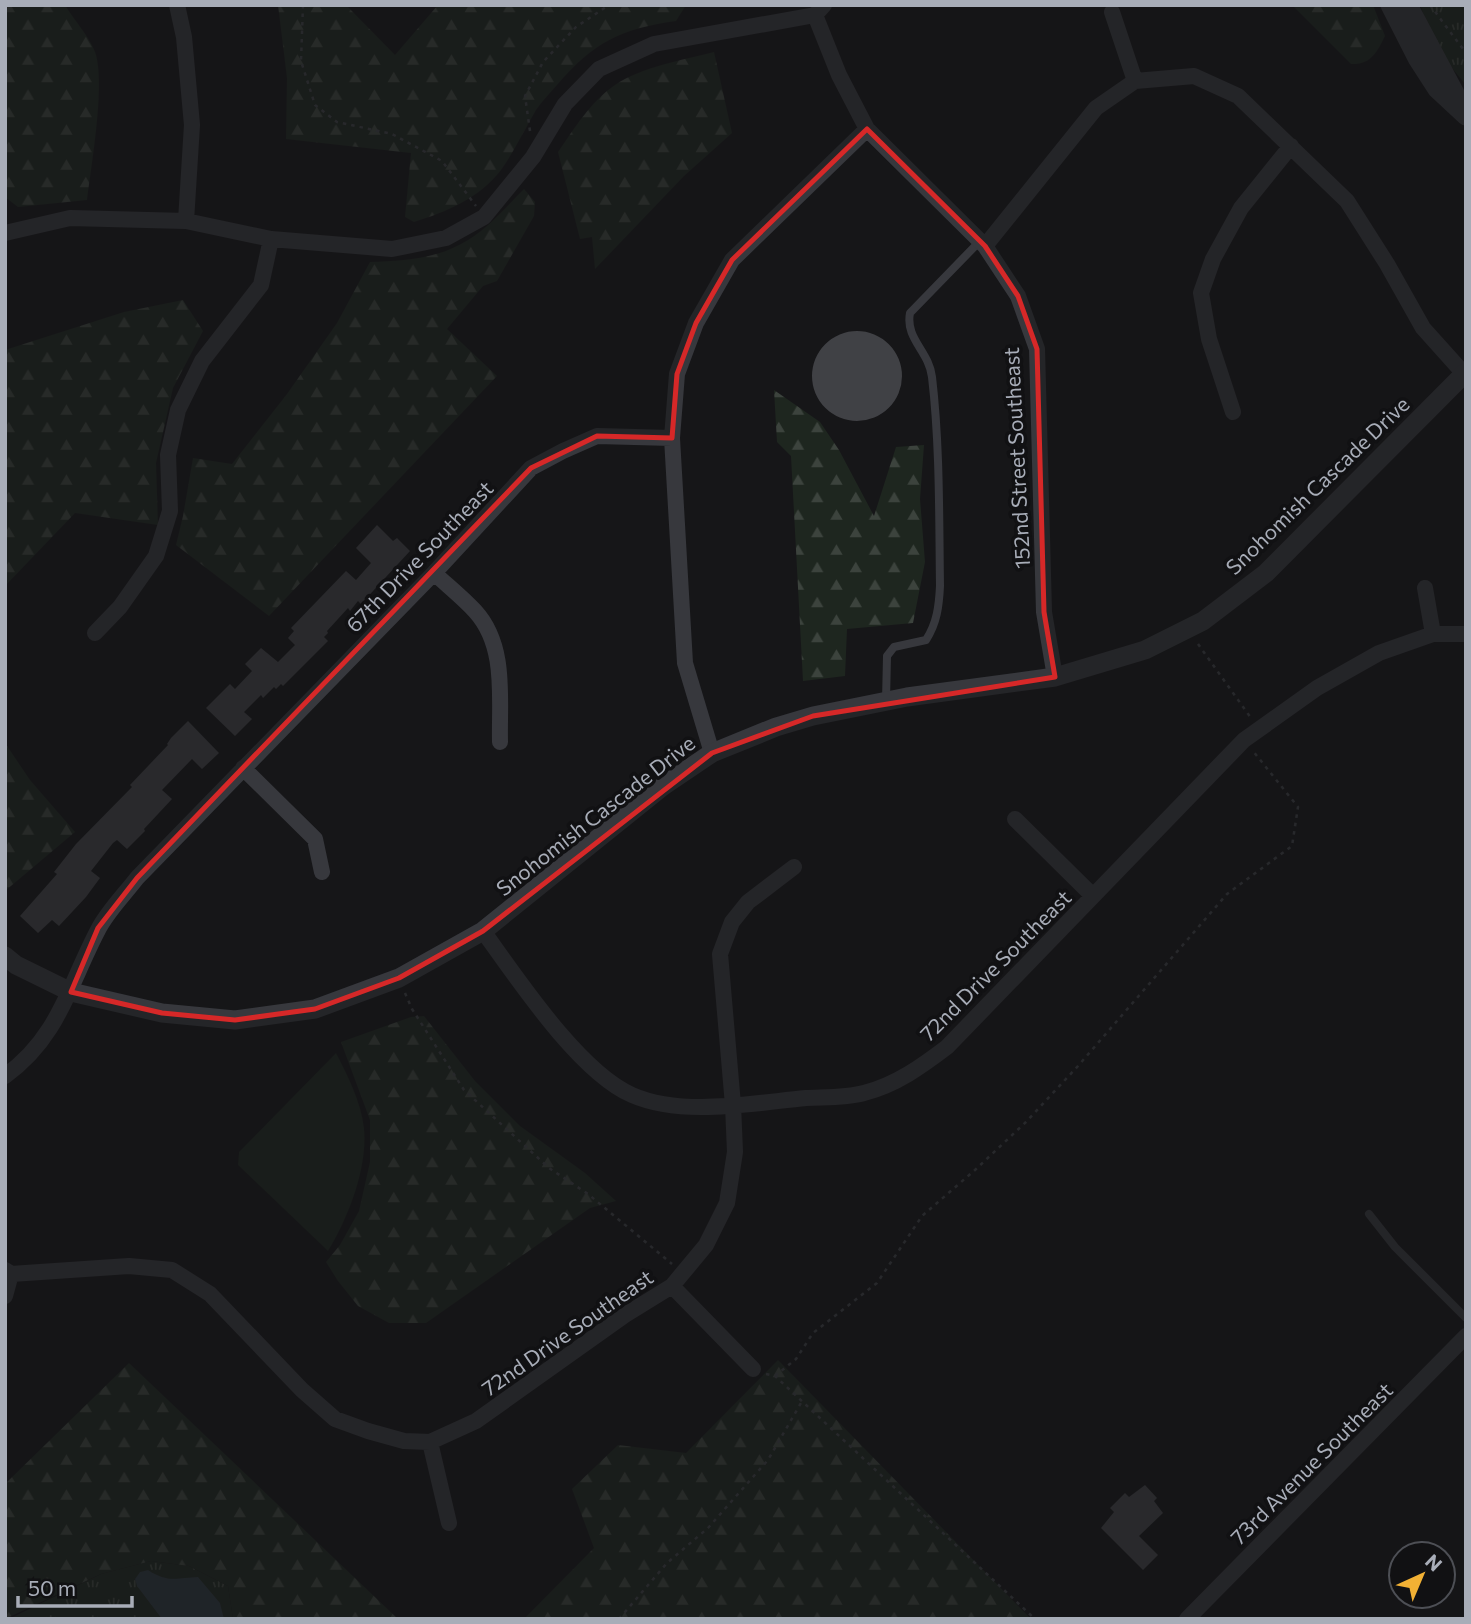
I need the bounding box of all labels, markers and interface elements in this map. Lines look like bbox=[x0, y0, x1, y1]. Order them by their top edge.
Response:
street label: 152nd Street Southeast bbox=[998, 347, 1034, 569]
street label: Snohomish Cascade Drive bbox=[1220, 391, 1414, 579]
street label: 67th Drive Southeast bbox=[340, 475, 498, 637]
street label: Snohomish Cascade Drive bbox=[491, 730, 699, 900]
street label: 72nd Drive Southeast bbox=[914, 884, 1076, 1046]
street label: 72nd Drive Southeast bbox=[477, 1264, 657, 1400]
street label: 73rd Avenue Southeast bbox=[1225, 1377, 1397, 1549]
north arrow bbox=[1387, 1540, 1457, 1610]
text: N bbox=[1421, 1549, 1447, 1576]
scale bar bbox=[18, 1564, 131, 1608]
text: 50 m bbox=[28, 1575, 76, 1600]

